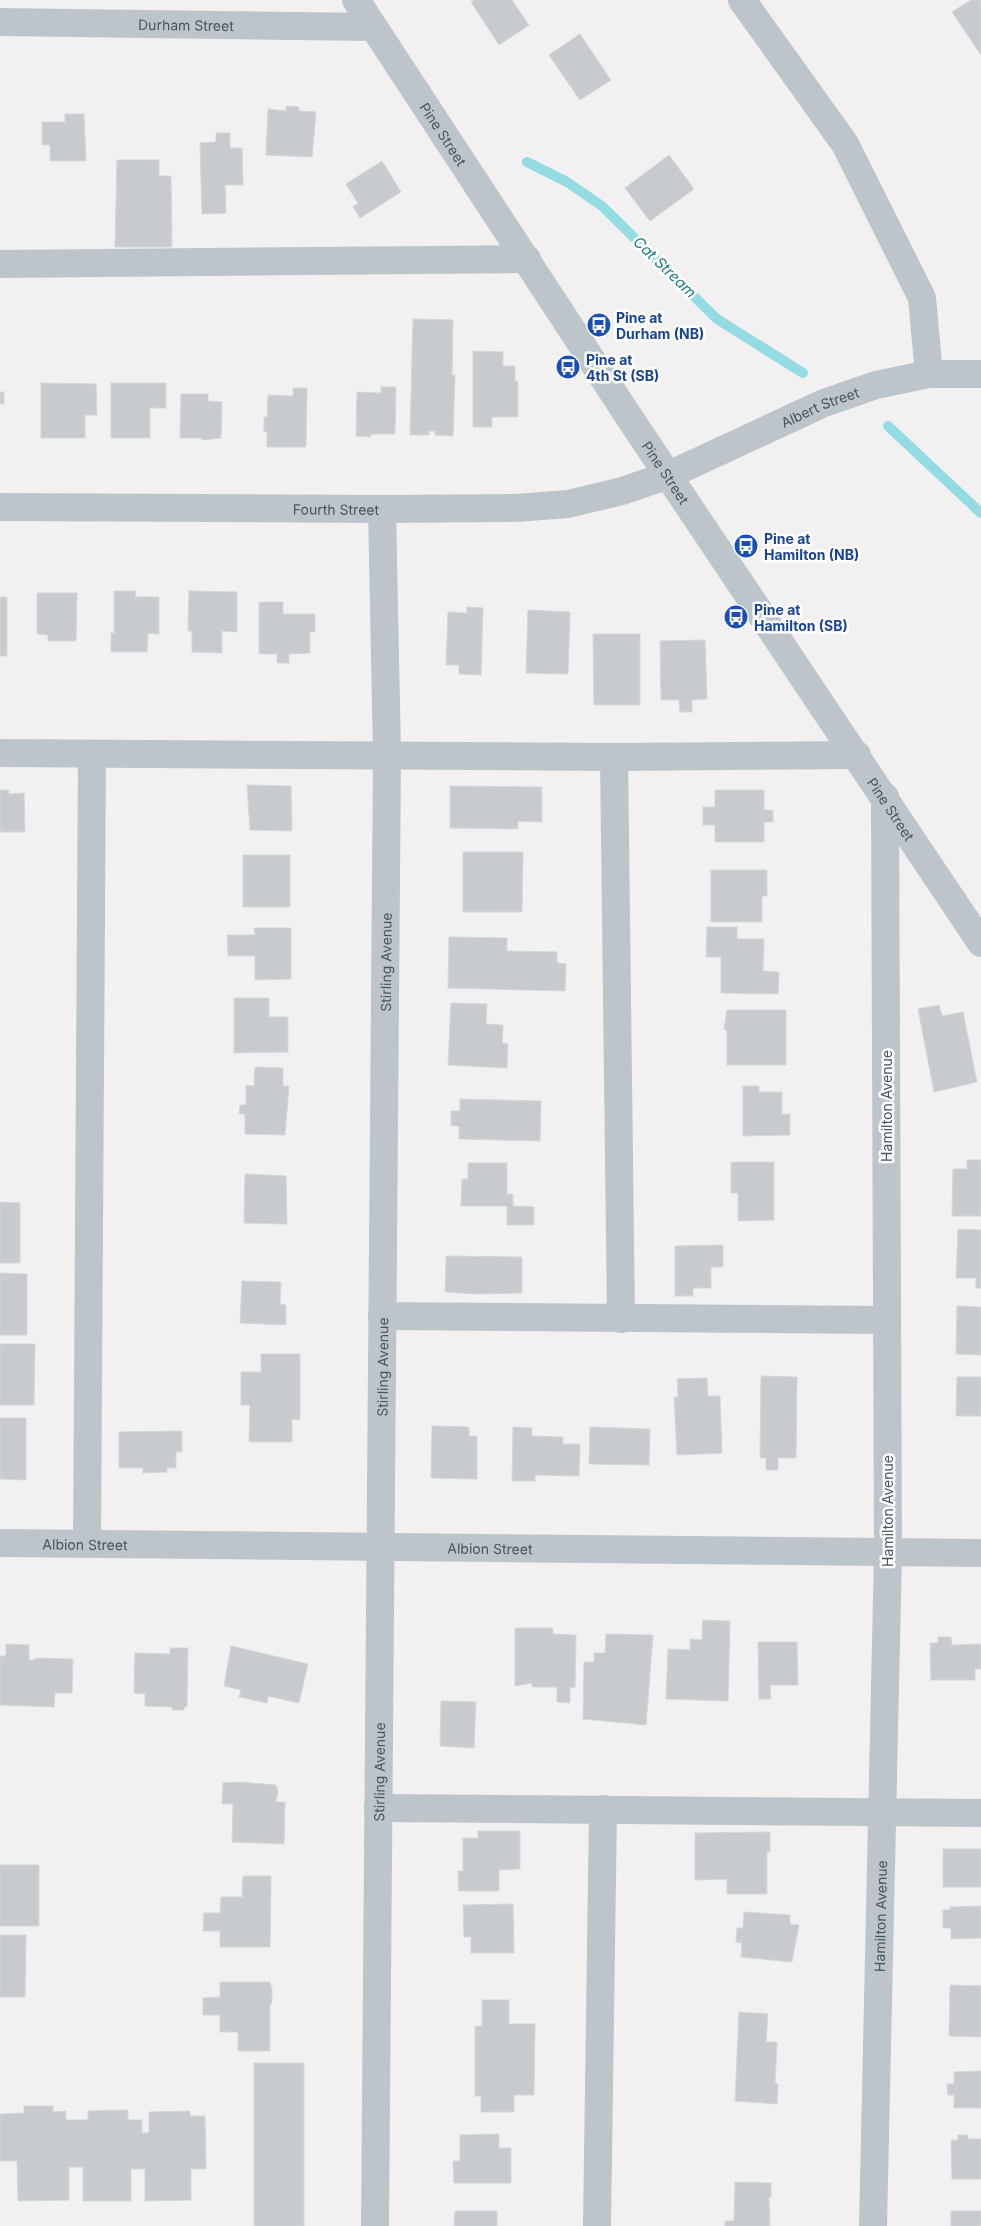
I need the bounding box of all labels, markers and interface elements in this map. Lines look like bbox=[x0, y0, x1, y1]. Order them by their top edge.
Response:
street label: Durham Street bbox=[138, 15, 234, 34]
street label: Pine Street bbox=[417, 99, 471, 169]
water label: Cat Stream bbox=[630, 232, 700, 302]
place label: Pine at Durham (NB) bbox=[616, 309, 704, 342]
bus stop icon: Pine at Durham (NB) bbox=[586, 312, 612, 338]
place label: Pine at 4th St (SB) bbox=[586, 351, 659, 384]
bus stop icon: Pine at 4th St (SB) bbox=[555, 354, 581, 380]
street label: Albert Street bbox=[778, 383, 862, 430]
street label: Pine Street bbox=[639, 438, 693, 507]
street label: Fourth Street bbox=[293, 500, 380, 517]
place label: Pine at Hamilton (NB) bbox=[764, 530, 859, 563]
bus stop icon: Pine at Hamilton (NB) bbox=[733, 533, 759, 559]
place label: Pine at Hamilton (SB) bbox=[754, 601, 848, 634]
bus stop icon: Pine at Hamilton (SB) bbox=[723, 604, 749, 630]
street label: Pine Street bbox=[864, 774, 919, 844]
street label: Stirling Avenue bbox=[376, 912, 394, 1012]
street label: Hamilton Avenue bbox=[878, 1050, 895, 1162]
street label: Stirling Avenue bbox=[373, 1317, 391, 1417]
street label: Hamilton Avenue bbox=[879, 1455, 896, 1567]
street label: Albion Street bbox=[42, 1535, 128, 1553]
street label: Albion Street bbox=[447, 1539, 533, 1557]
street label: Stirling Avenue bbox=[370, 1722, 388, 1822]
street label: Hamilton Avenue bbox=[870, 1860, 890, 1972]

